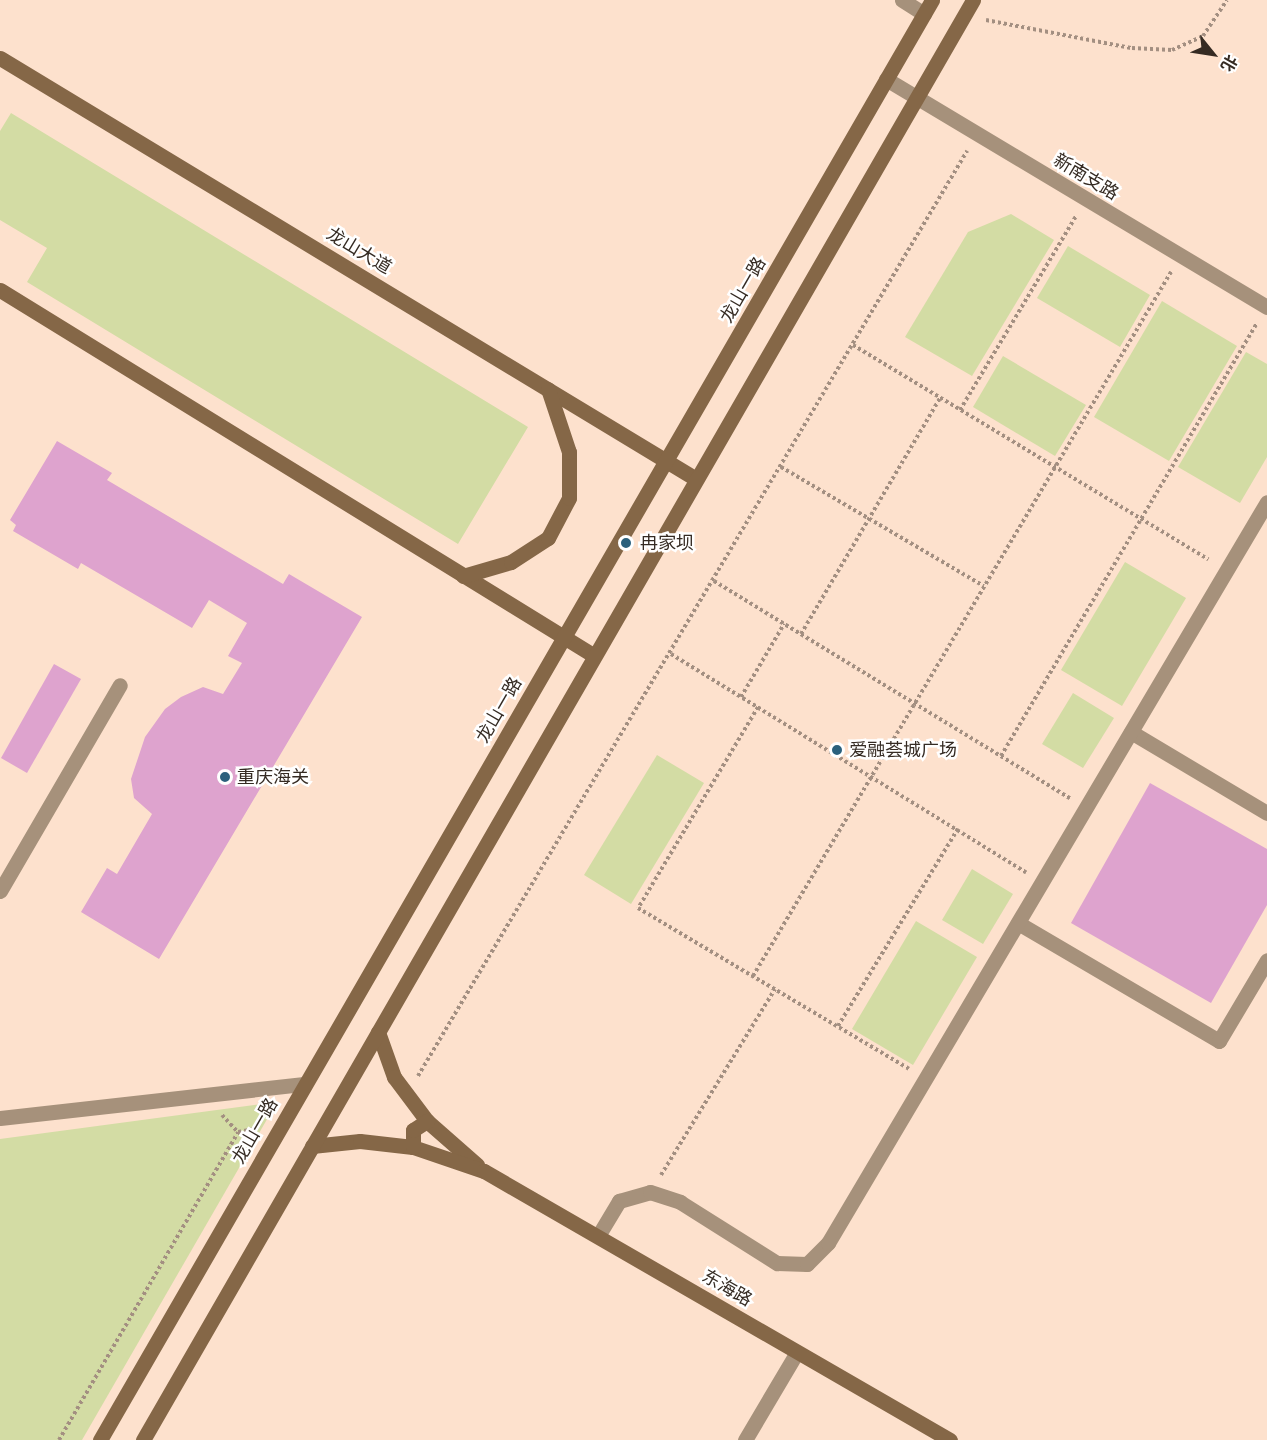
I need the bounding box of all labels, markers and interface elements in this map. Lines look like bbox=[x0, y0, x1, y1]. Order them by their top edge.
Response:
north arrow bbox=[1183, 24, 1243, 84]
text: 北 bbox=[1215, 51, 1243, 76]
street label: 新南支路 bbox=[1050, 149, 1122, 205]
street label: 龙山大道 bbox=[323, 223, 395, 279]
street label: 龙山一路 bbox=[716, 253, 770, 327]
place label: 冉家坝 bbox=[640, 532, 694, 554]
marker: 冉家坝 bbox=[617, 534, 635, 552]
street label: 龙山一路 bbox=[472, 673, 526, 747]
place label: 爱融荟城广场 bbox=[849, 739, 957, 761]
marker: 爱融荟城广场 bbox=[830, 743, 844, 757]
place label: 重庆海关 bbox=[237, 766, 309, 788]
marker: 重庆海关 bbox=[218, 770, 232, 784]
street label: 龙山一路 bbox=[228, 1094, 282, 1168]
street label: 东海路 bbox=[698, 1265, 756, 1311]

